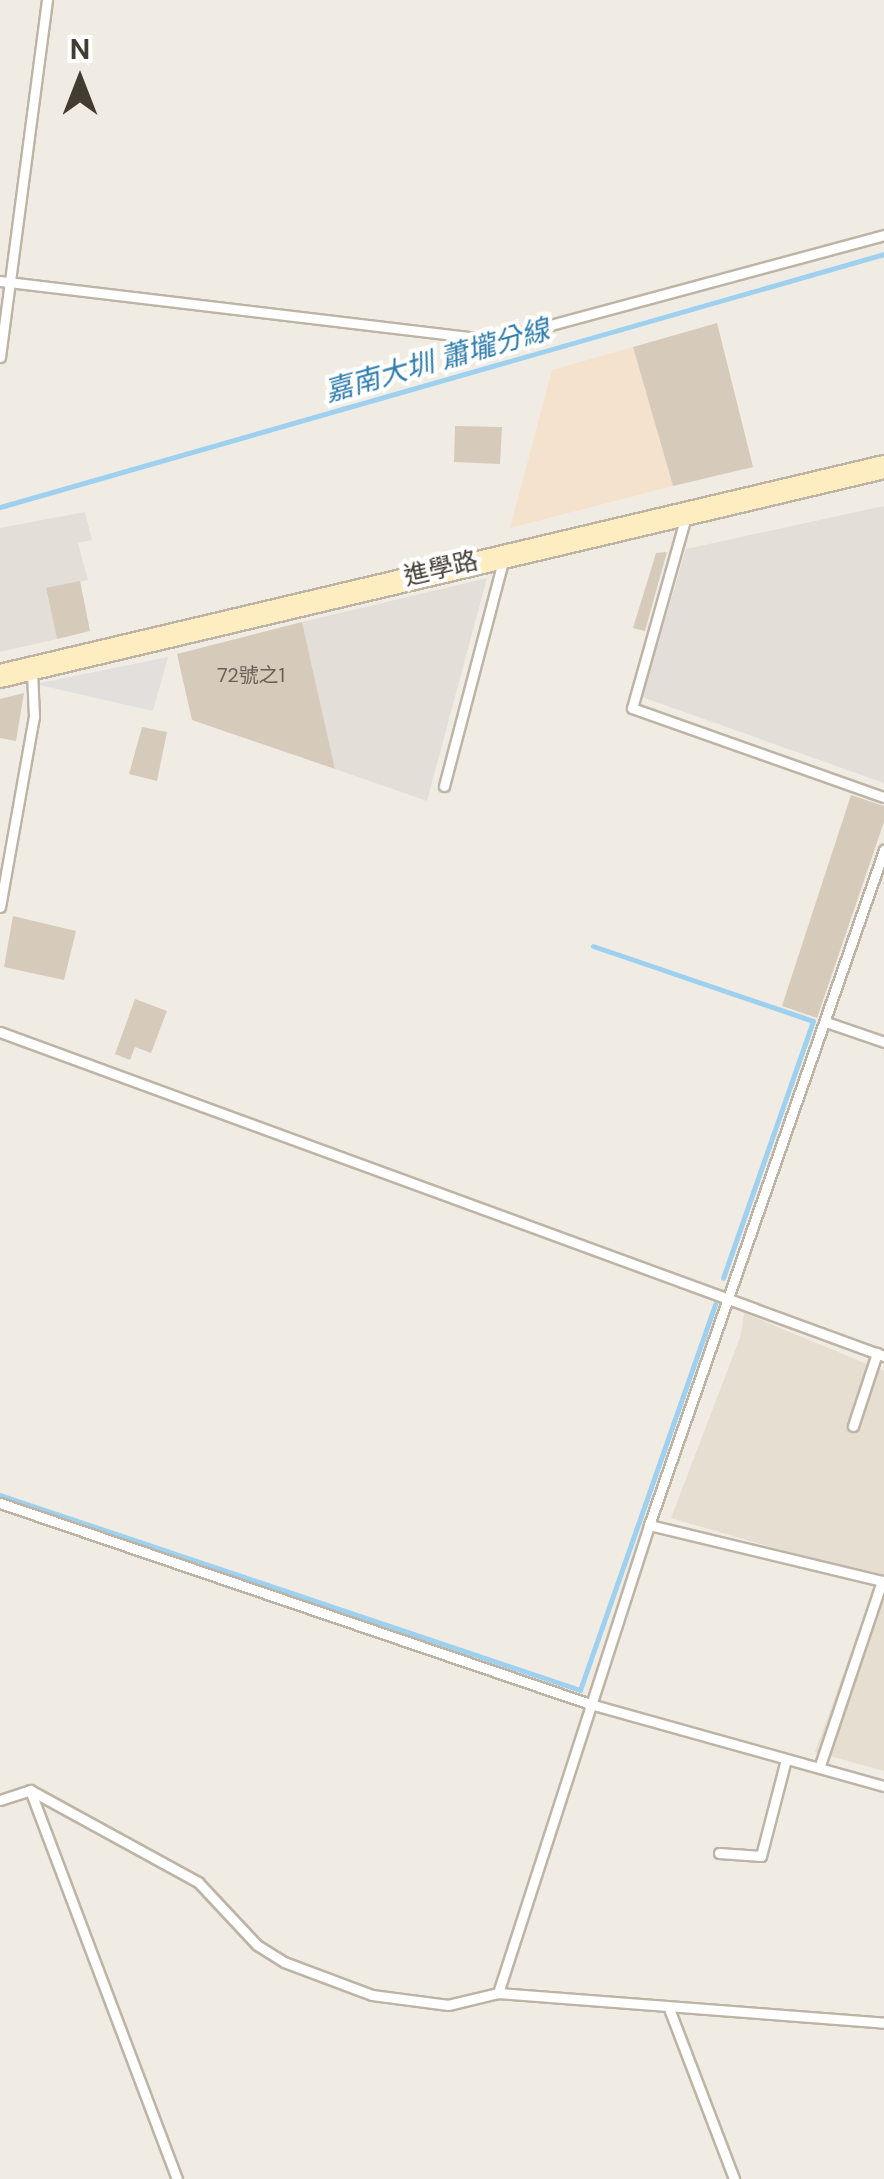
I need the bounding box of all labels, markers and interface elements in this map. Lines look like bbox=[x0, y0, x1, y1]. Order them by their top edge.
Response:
north arrow bbox=[30, 30, 130, 130]
text: N bbox=[70, 31, 90, 68]
water label: 嘉南大圳 蕭壠分線 bbox=[321, 313, 553, 409]
street label: 進學路 bbox=[401, 546, 481, 592]
house number: 72號之1 bbox=[217, 663, 285, 687]

